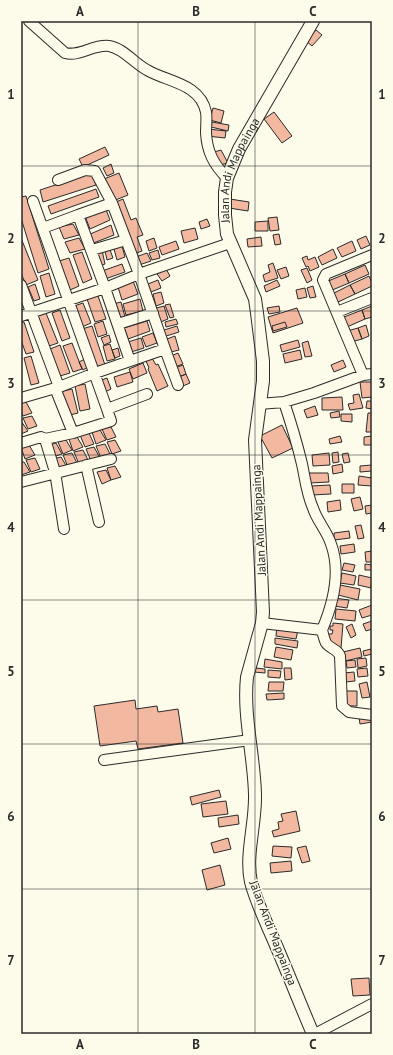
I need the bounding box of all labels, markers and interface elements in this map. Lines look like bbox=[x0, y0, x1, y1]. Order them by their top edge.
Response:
text: A bbox=[76, 3, 84, 20]
text: B bbox=[192, 3, 200, 20]
text: C bbox=[309, 3, 317, 20]
text: 1 bbox=[7, 86, 15, 103]
text: 1 bbox=[378, 86, 386, 103]
street label: Jalan Andi Mappainga bbox=[217, 115, 263, 225]
text: 2 bbox=[7, 230, 15, 247]
text: 2 bbox=[378, 230, 386, 247]
text: 3 bbox=[7, 375, 15, 392]
text: 3 bbox=[378, 375, 386, 392]
street label: Jalan Andi Mappainga bbox=[248, 464, 269, 577]
text: 4 bbox=[7, 519, 15, 536]
text: 4 bbox=[378, 519, 386, 536]
text: 5 bbox=[7, 663, 15, 680]
text: 5 bbox=[378, 663, 386, 680]
text: 6 bbox=[7, 808, 15, 825]
text: 6 bbox=[378, 808, 386, 825]
street label: Jalan Andi Mappainga bbox=[246, 877, 300, 988]
text: 7 bbox=[7, 952, 15, 969]
text: 7 bbox=[378, 952, 386, 969]
text: A bbox=[76, 1036, 84, 1053]
text: B bbox=[192, 1036, 200, 1053]
text: C bbox=[309, 1036, 317, 1053]

